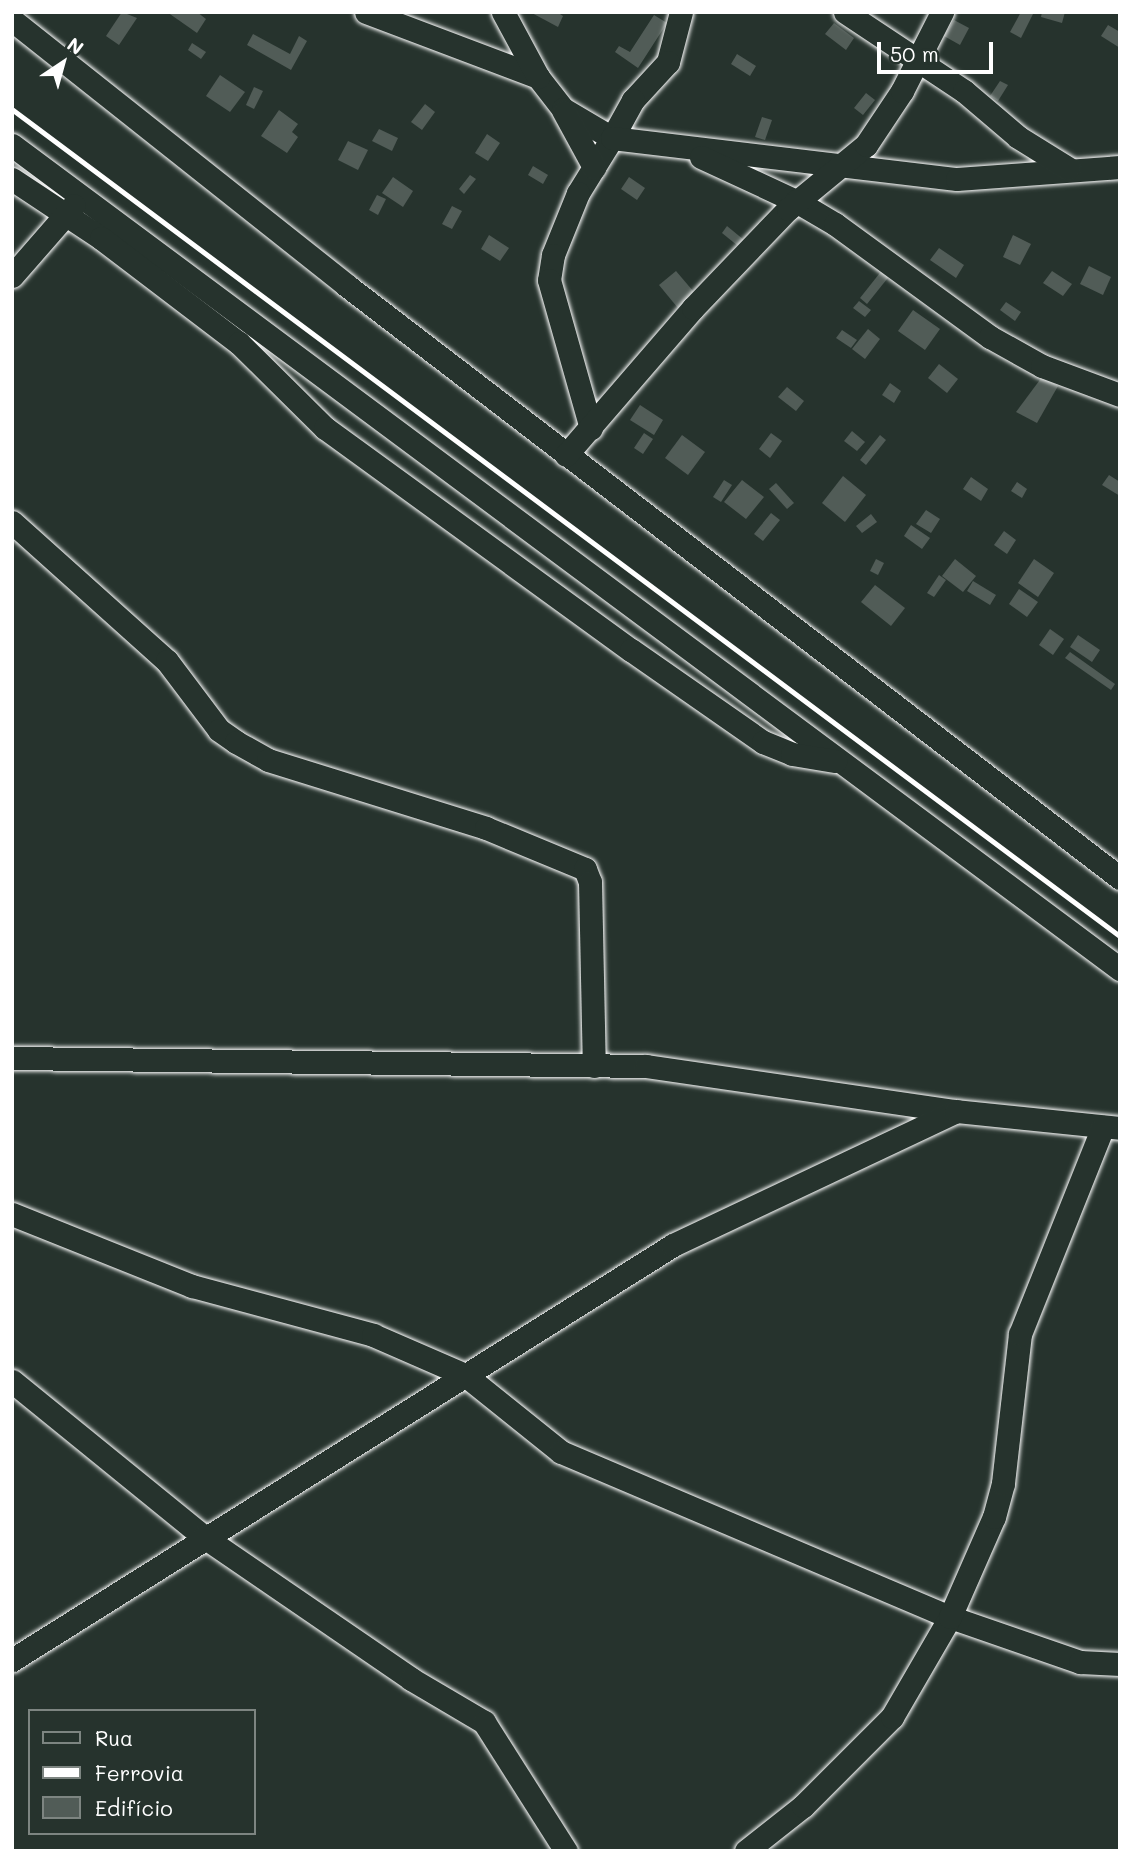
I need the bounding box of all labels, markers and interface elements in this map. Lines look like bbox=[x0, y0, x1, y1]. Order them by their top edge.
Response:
north arrow bbox=[28, 28, 98, 98]
scale bar bbox=[880, 28, 996, 72]
text: N bbox=[62, 31, 89, 60]
text: 50 m bbox=[890, 40, 939, 67]
legend bbox=[28, 1709, 256, 1835]
text: Rua bbox=[95, 1724, 133, 1751]
text: Ferrovia bbox=[95, 1759, 184, 1786]
text: Edifício bbox=[95, 1794, 173, 1821]

